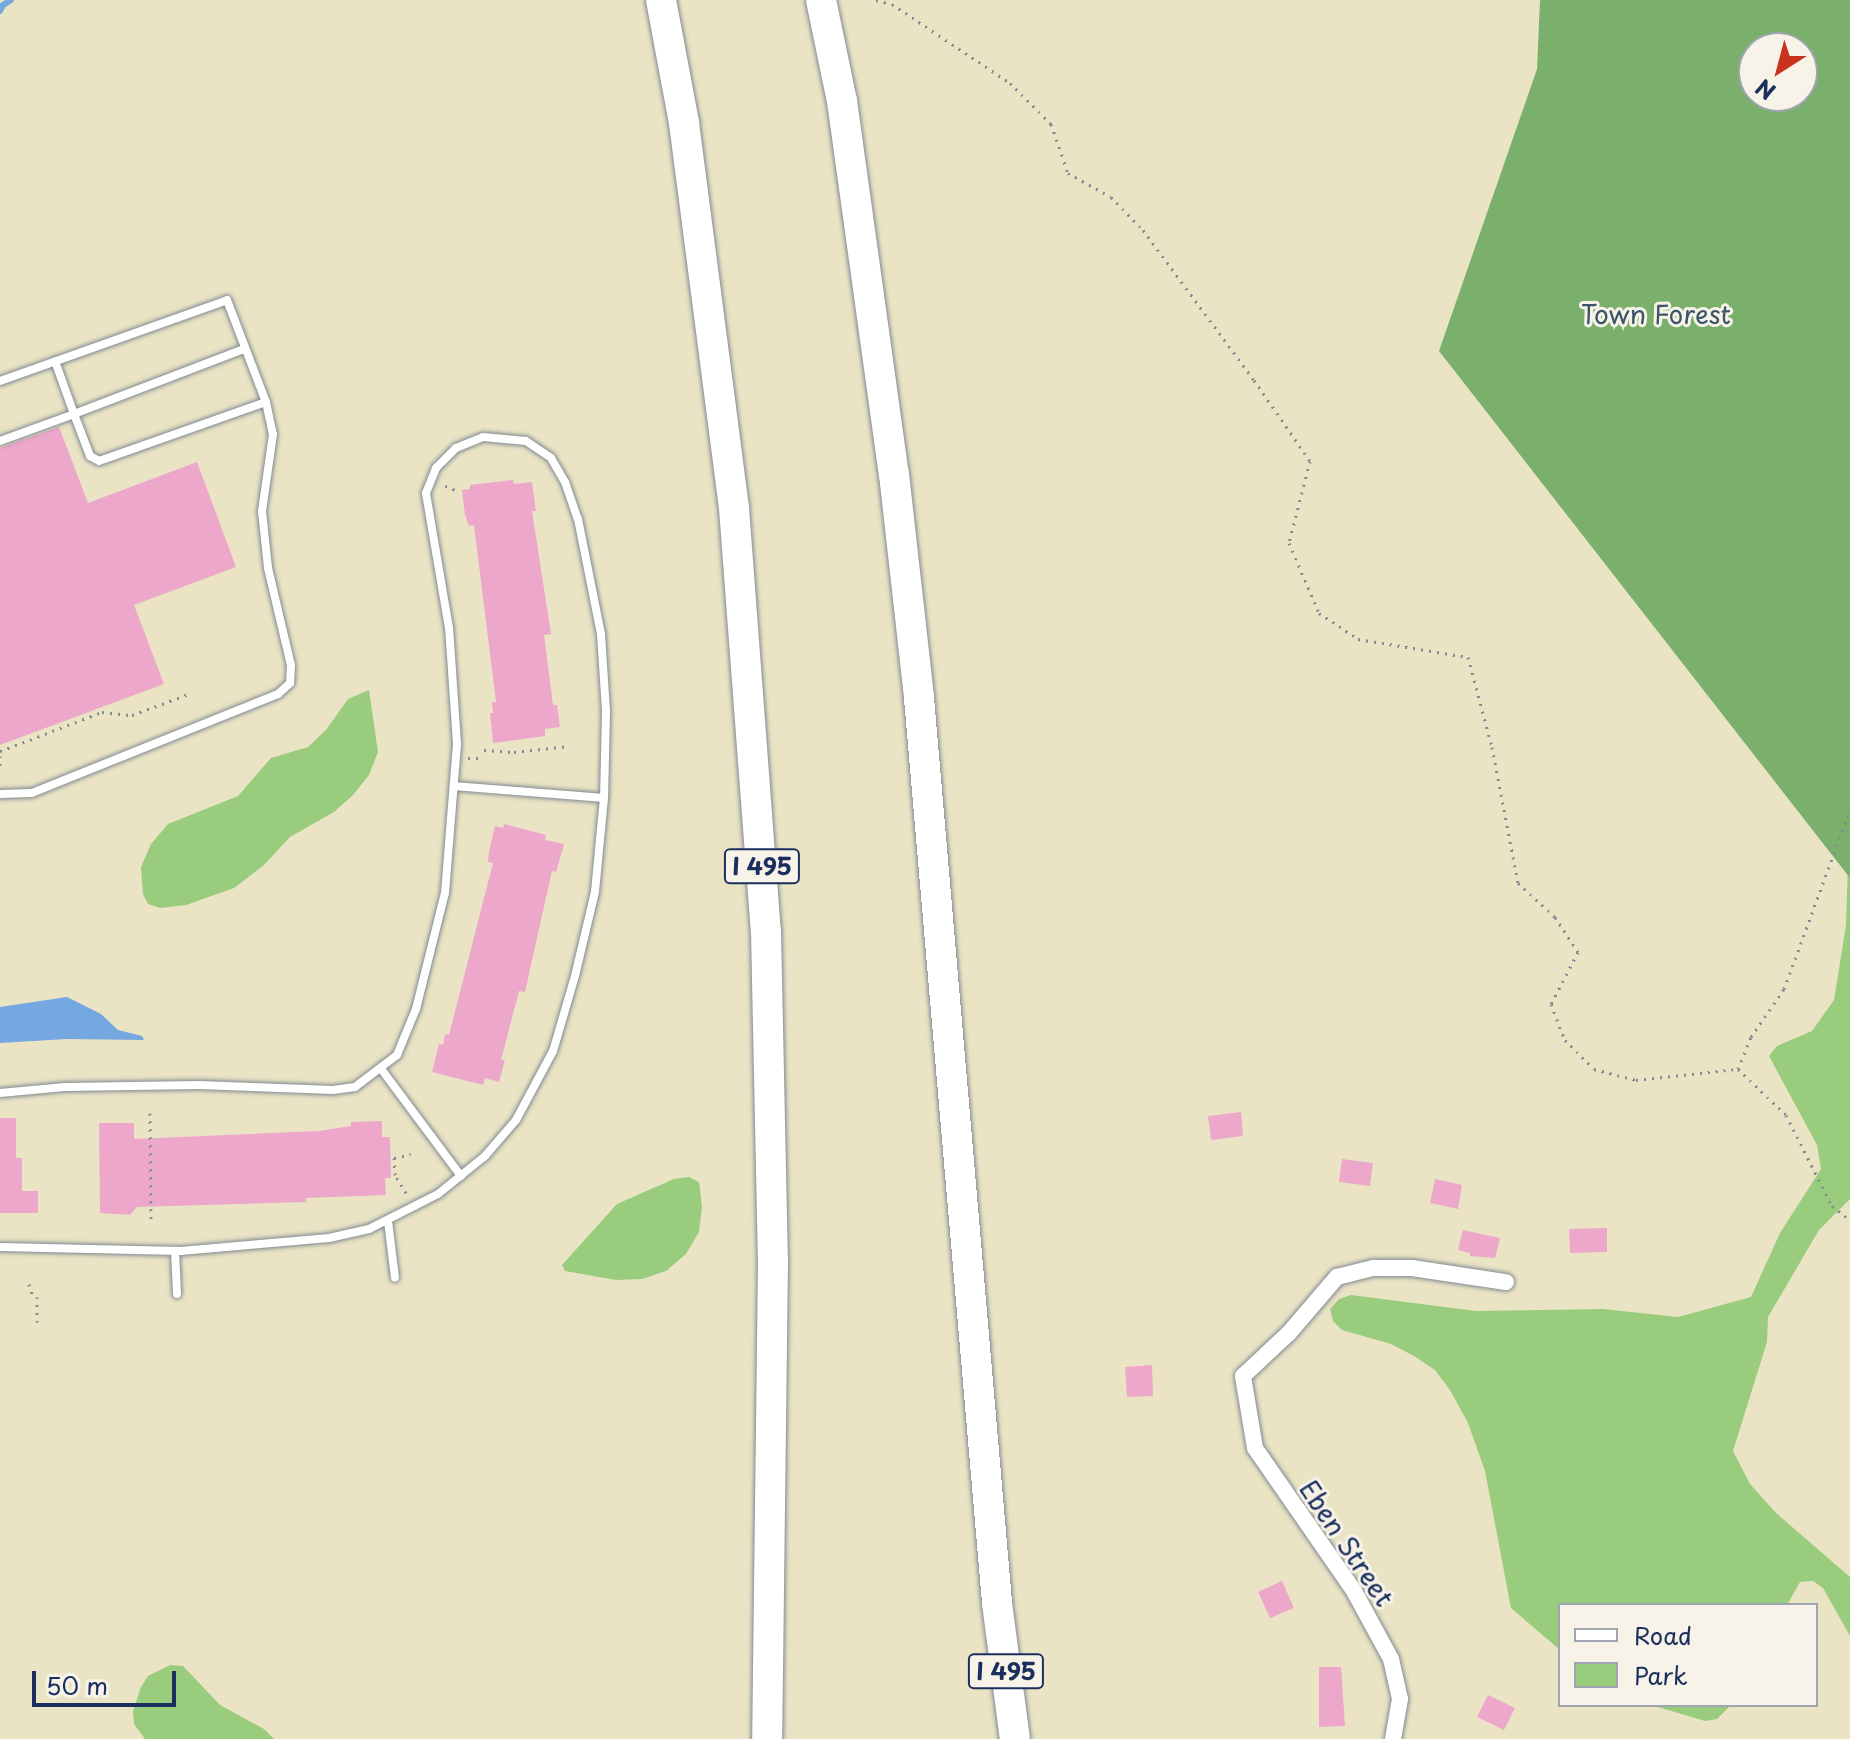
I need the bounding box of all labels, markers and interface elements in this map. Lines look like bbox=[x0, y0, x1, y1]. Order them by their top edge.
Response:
north arrow bbox=[1738, 32, 1818, 112]
text: N bbox=[1748, 72, 1782, 109]
park label: Town Forest bbox=[1582, 298, 1730, 330]
road number: I 495 bbox=[722, 846, 802, 886]
street label: Eben Street bbox=[1293, 1473, 1401, 1613]
legend bbox=[1558, 1603, 1818, 1707]
text: Road bbox=[1634, 1617, 1692, 1653]
road number: I 495 bbox=[966, 1651, 1046, 1691]
scale bar bbox=[36, 1655, 180, 1705]
text: Park bbox=[1634, 1657, 1688, 1693]
text: 50 m bbox=[46, 1667, 108, 1703]

